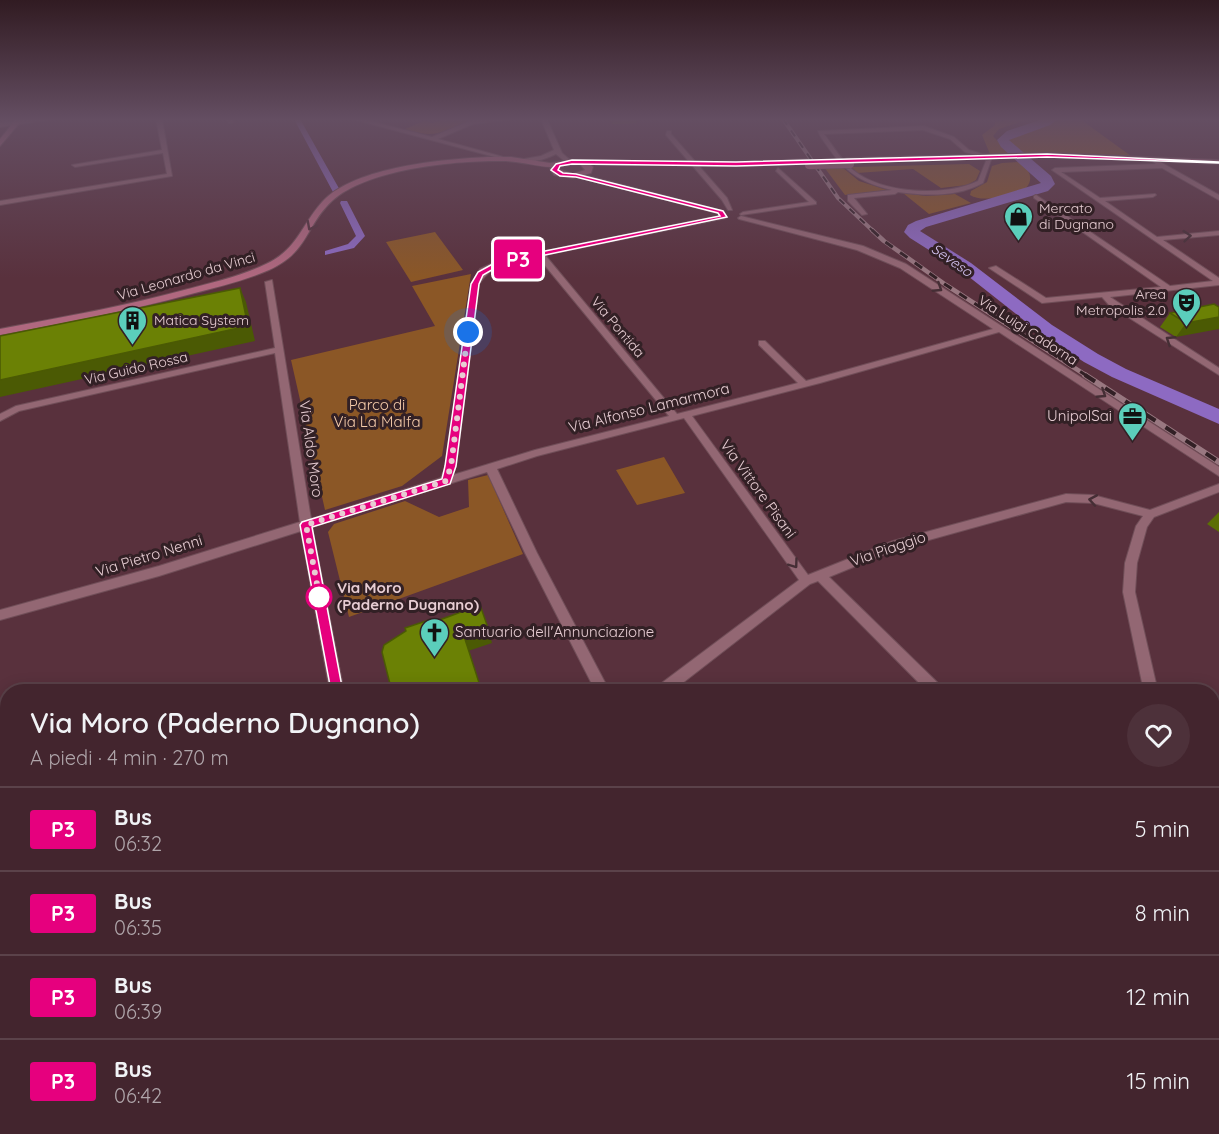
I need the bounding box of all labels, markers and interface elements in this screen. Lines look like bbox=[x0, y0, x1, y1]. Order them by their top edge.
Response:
place label: Mercato di Dugnano bbox=[1039, 199, 1114, 233]
shop icon: Mercato di Dugnano bbox=[1002, 200, 1034, 242]
one-way arrow bbox=[307, 220, 318, 230]
one-way arrow bbox=[1183, 230, 1192, 243]
water label: Seveso bbox=[928, 239, 976, 281]
line badge: P3 bbox=[491, 240, 545, 278]
text: P3 bbox=[506, 246, 530, 272]
street label: Via Leonardo da Vinci bbox=[115, 248, 257, 304]
one-way arrow bbox=[932, 280, 942, 292]
place label: Area Metropolis 2.0 bbox=[1076, 285, 1166, 319]
theatre icon: Area Metropolis 2.0 bbox=[1171, 286, 1203, 328]
street label: Via Luigi Cadorna bbox=[975, 291, 1081, 369]
street label: Via Pontida bbox=[587, 293, 649, 361]
building icon: Matica System bbox=[117, 304, 149, 346]
place label: Matica System bbox=[154, 311, 249, 329]
your location bbox=[453, 317, 483, 347]
one-way arrow bbox=[1166, 336, 1176, 348]
street label: Via Guido Rossa bbox=[83, 347, 189, 389]
street label: Via Alfonso Lamarmora bbox=[566, 378, 731, 437]
one-way arrow bbox=[1095, 387, 1106, 398]
park label: Parco di Via La Malfa bbox=[334, 395, 420, 431]
street label: Via Aldo Moro bbox=[295, 399, 328, 499]
office icon: UnipolSai bbox=[1117, 400, 1149, 442]
place label: UnipolSai bbox=[1047, 406, 1112, 425]
street label: Via Vittore Pisani bbox=[716, 436, 800, 542]
one-way arrow bbox=[1089, 494, 1098, 506]
street label: Via Piaggio bbox=[848, 527, 928, 570]
street label: Via Pietro Nenni bbox=[93, 530, 205, 581]
one-way arrow bbox=[787, 557, 798, 568]
place label: Via Moro (Paderno Dugnano) bbox=[337, 578, 479, 614]
marker: Via Moro (Paderno Dugnano) bbox=[306, 584, 332, 610]
church icon: Santuario dell'Annunciazione bbox=[418, 616, 450, 658]
place label: Santuario dell'Annunciazione bbox=[455, 622, 654, 641]
button: heart bbox=[1127, 704, 1190, 767]
text: Via Moro (Paderno Dugnano) bbox=[30, 705, 420, 740]
text: A piedi · 4 min · 270 m bbox=[30, 745, 229, 770]
text: Bus bbox=[114, 803, 152, 831]
text: 5 min bbox=[1135, 815, 1190, 843]
text: P3 bbox=[51, 816, 75, 842]
text: 06:32 bbox=[114, 831, 162, 856]
text: Bus bbox=[114, 887, 152, 915]
text: 8 min bbox=[1135, 899, 1190, 927]
text: P3 bbox=[51, 900, 75, 926]
text: 06:35 bbox=[114, 915, 162, 940]
text: Bus bbox=[114, 971, 152, 999]
text: 12 min bbox=[1126, 983, 1190, 1011]
text: P3 bbox=[51, 984, 75, 1010]
text: 06:39 bbox=[114, 999, 162, 1024]
text: Bus bbox=[114, 1055, 152, 1083]
text: 15 min bbox=[1126, 1067, 1190, 1095]
text: P3 bbox=[51, 1068, 75, 1094]
text: 06:42 bbox=[114, 1083, 162, 1108]

